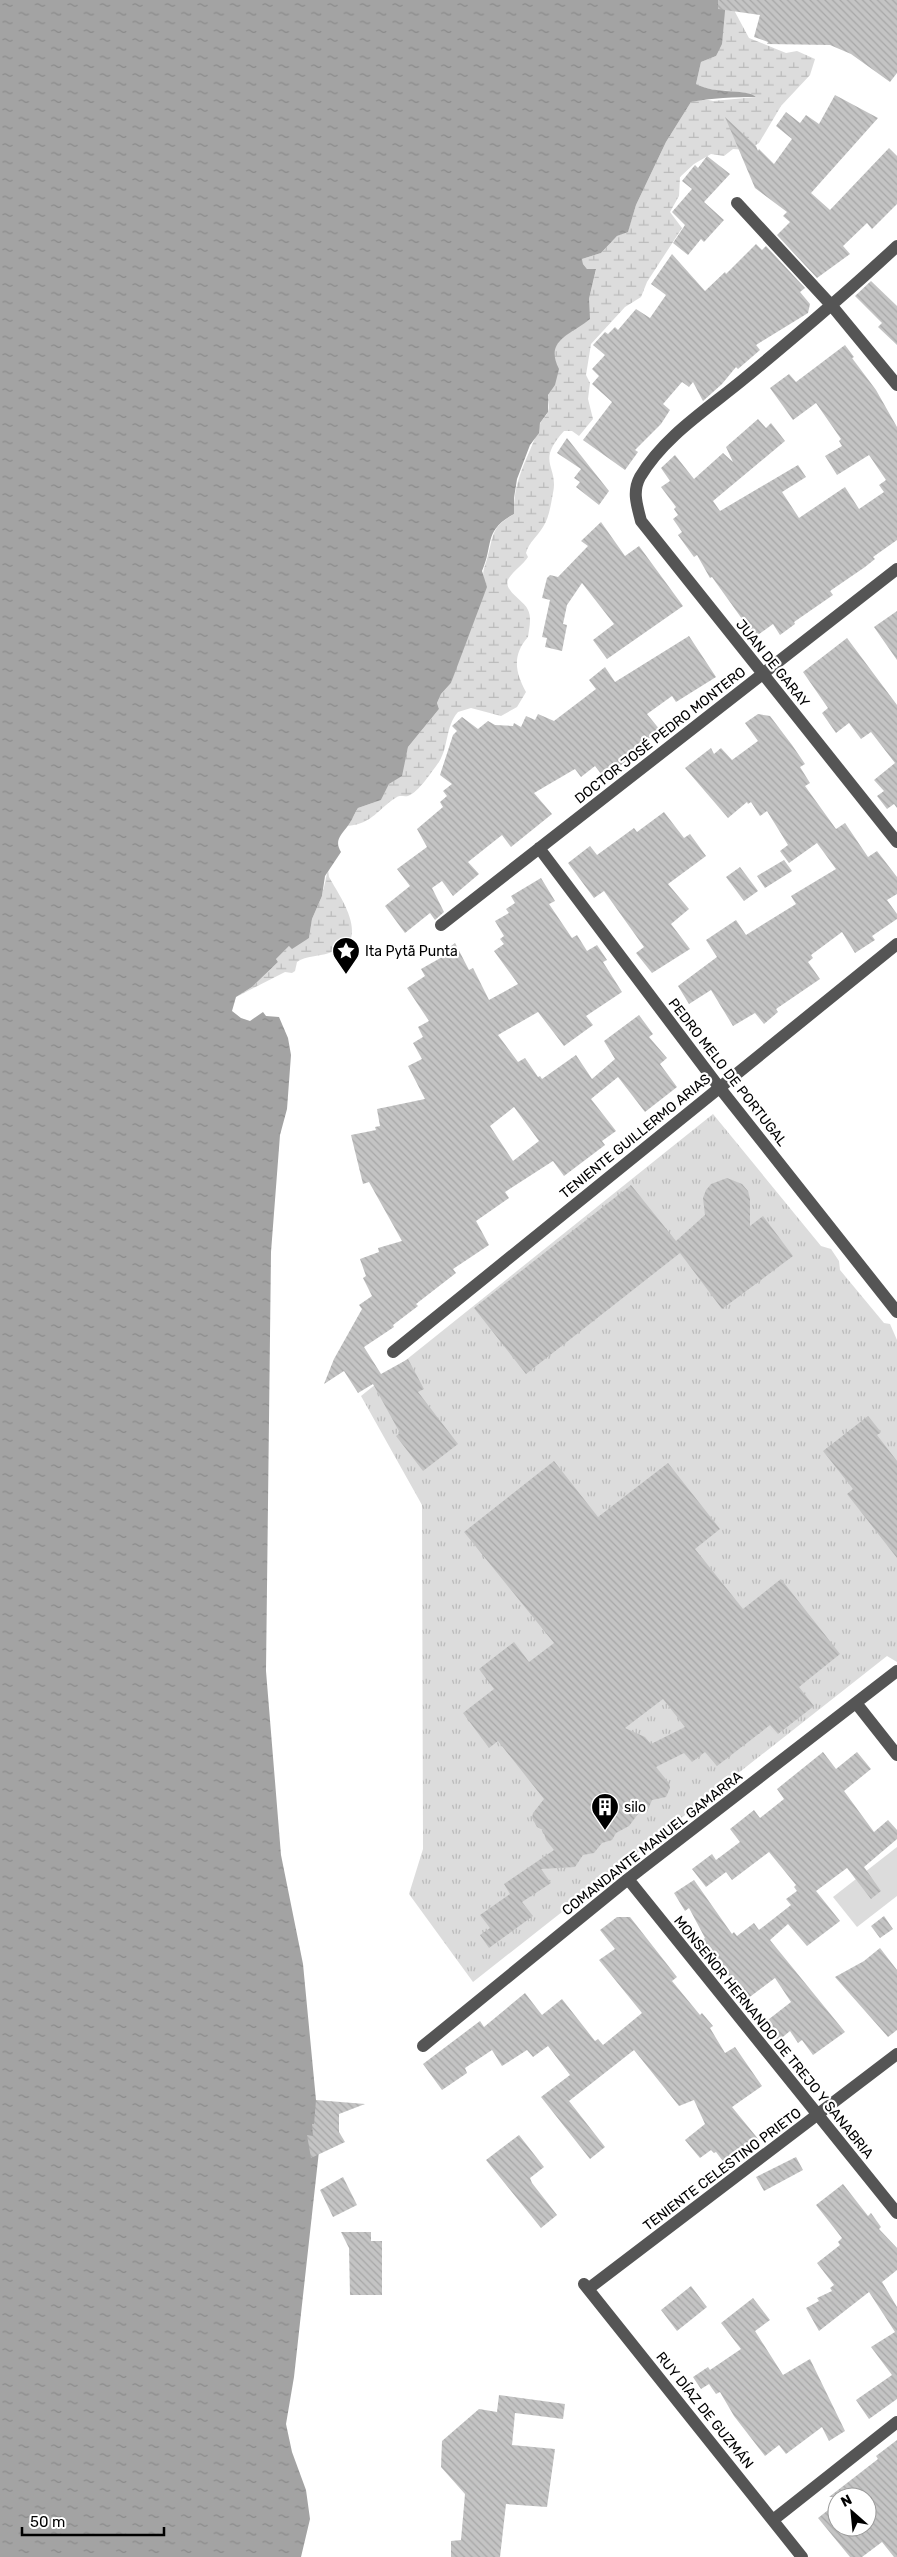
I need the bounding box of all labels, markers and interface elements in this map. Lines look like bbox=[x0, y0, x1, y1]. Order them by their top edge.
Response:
street label: JUAN DE GARAY bbox=[732, 616, 813, 711]
street label: DOCTOR JOSÉ PEDRO MONTERO bbox=[571, 663, 749, 807]
place icon: Ita Pytã Punta bbox=[331, 936, 361, 975]
place label: Ita Pytã Punta bbox=[365, 943, 458, 960]
street label: PEDRO MELO DE PORTUGAL bbox=[665, 995, 791, 1150]
street label: TENIENTE GUILLERMO ARIAS bbox=[557, 1070, 714, 1202]
street label: COMANDANTE MANUEL GAMARRA bbox=[559, 1767, 746, 1919]
building icon: silo bbox=[590, 1792, 620, 1831]
place label: silo bbox=[624, 1799, 646, 1816]
street label: MONSEÑOR HERNANDO DE TREJO Y SANABRIA bbox=[670, 1912, 878, 2163]
street label: TENIENTE CELESTINO PRIETO bbox=[640, 2104, 805, 2234]
street label: RUY DÍAZ DE GUZMÁN bbox=[652, 2348, 758, 2472]
north arrow bbox=[827, 2487, 877, 2537]
text: N bbox=[838, 2491, 855, 2511]
scale bar bbox=[22, 2504, 165, 2536]
text: 50 m bbox=[30, 2513, 65, 2531]

